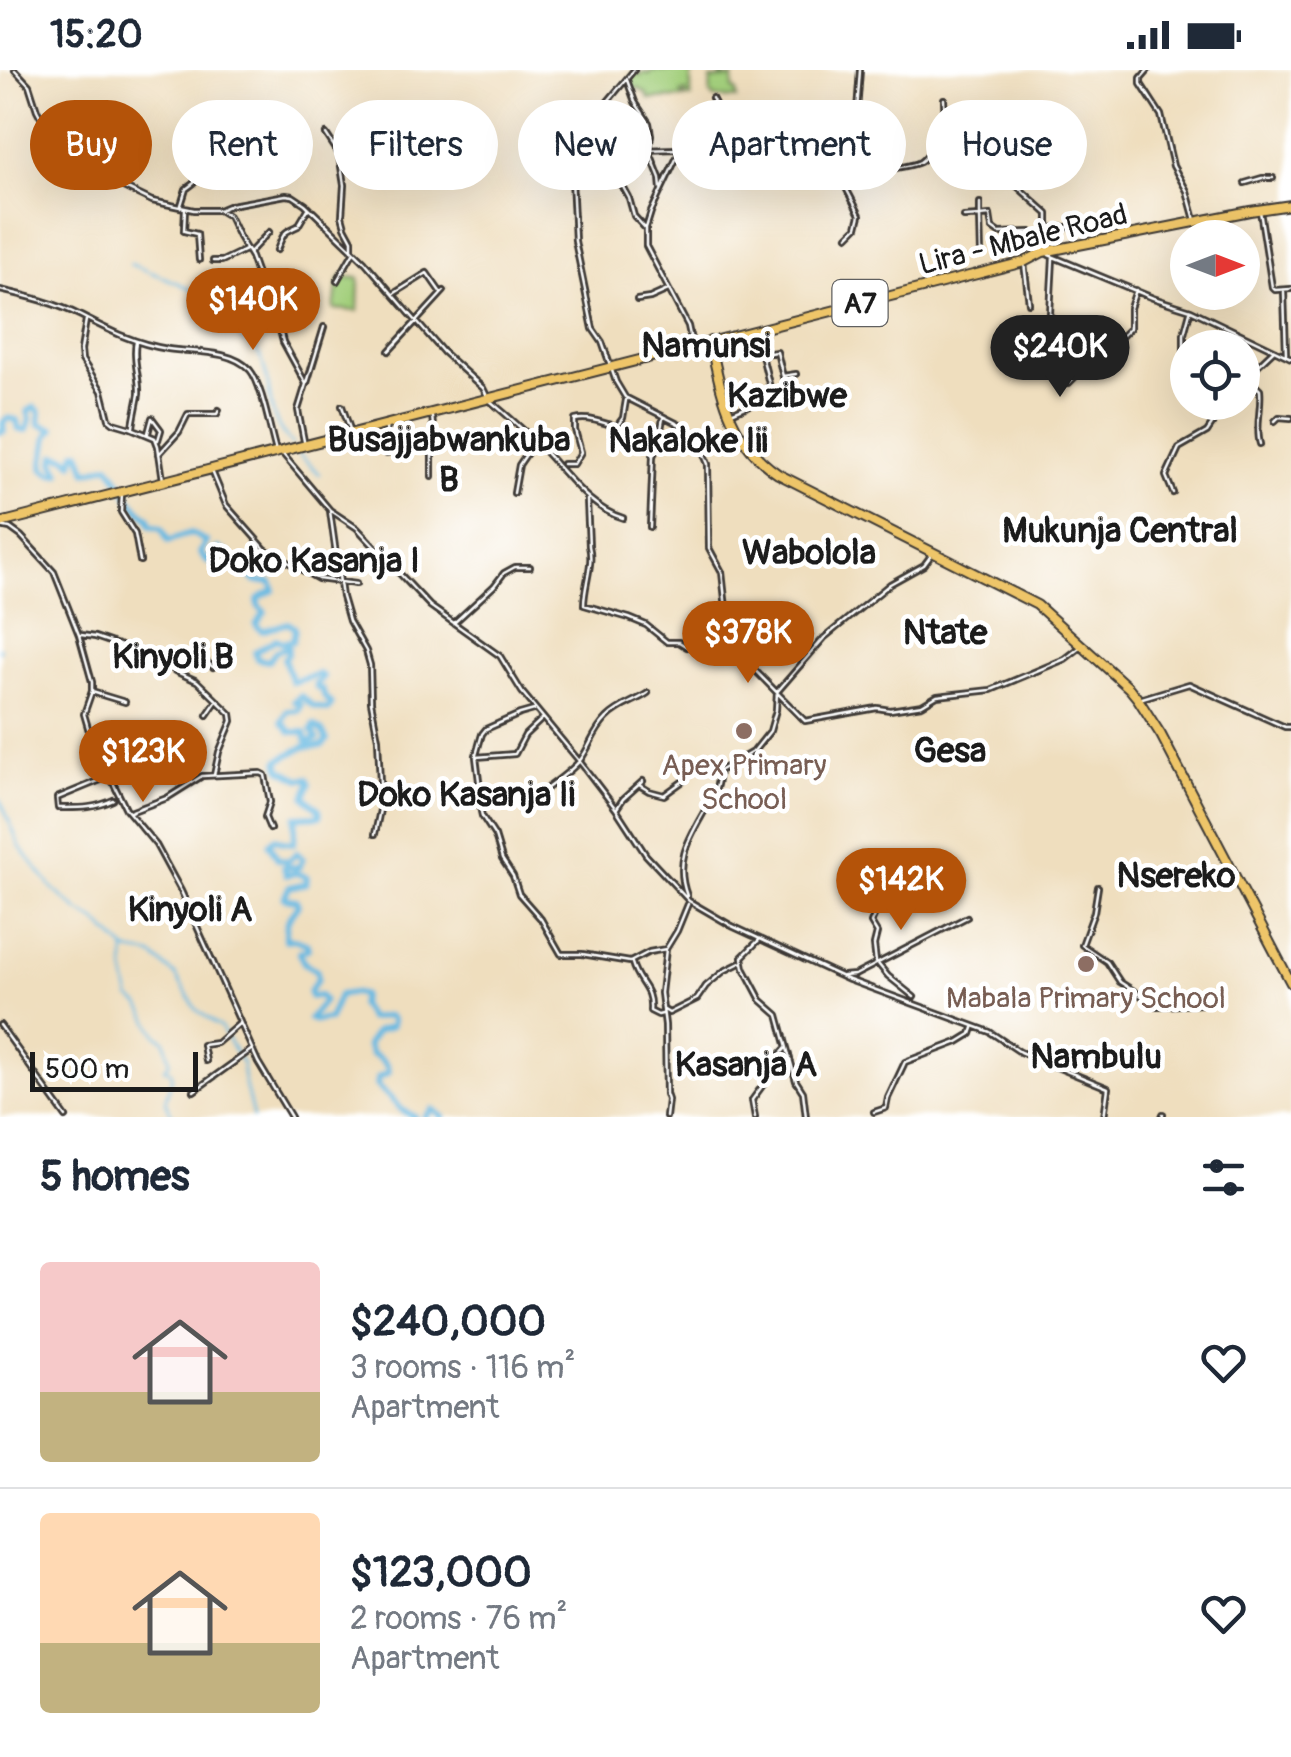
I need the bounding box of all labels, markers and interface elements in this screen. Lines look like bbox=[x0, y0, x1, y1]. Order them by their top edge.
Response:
text: 15:20 bbox=[50, 11, 143, 59]
chip: Buy bbox=[30, 100, 152, 190]
chip: Rent bbox=[172, 100, 313, 190]
chip: Filters bbox=[333, 100, 498, 190]
chip: New bbox=[518, 100, 652, 190]
chip: Apartment bbox=[672, 100, 906, 190]
chip: House bbox=[926, 100, 1087, 190]
street label: Lira - Mbale Road bbox=[915, 196, 1131, 283]
north arrow bbox=[1170, 220, 1260, 310]
map controls bbox=[1170, 220, 1260, 420]
pin: $140K bbox=[183, 268, 323, 353]
text: $140K bbox=[208, 280, 298, 320]
road number: A7 bbox=[832, 280, 888, 326]
pin: $240K bbox=[990, 315, 1130, 400]
district label: Namunsi bbox=[641, 324, 771, 368]
text: $240K bbox=[1013, 327, 1107, 367]
button: locate bbox=[1170, 330, 1260, 420]
district label: Kazibwe bbox=[727, 374, 848, 418]
district label: Busajjabwankuba B bbox=[327, 418, 571, 502]
district label: Nakaloke Iii bbox=[608, 419, 768, 463]
district label: Mukunja Central bbox=[1002, 509, 1238, 553]
district label: Wabolola bbox=[742, 531, 876, 575]
district label: Doko Kasanja I bbox=[208, 539, 420, 583]
pin: $378K bbox=[678, 601, 818, 686]
district label: Ntate bbox=[903, 611, 988, 655]
text: $378K bbox=[704, 613, 792, 653]
district label: Kinyoli B bbox=[112, 635, 234, 679]
pin: $123K bbox=[73, 720, 213, 805]
marker: Apex Primary School bbox=[733, 720, 755, 742]
district label: Gesa bbox=[914, 729, 986, 773]
text: $123K bbox=[101, 732, 185, 772]
place label: Apex Primary School bbox=[661, 747, 827, 818]
district label: Doko Kasanja Ii bbox=[357, 773, 575, 817]
pin: $142K bbox=[831, 848, 971, 933]
district label: Nsereko bbox=[1116, 854, 1236, 898]
text: $142K bbox=[858, 860, 944, 900]
district label: Kinyoli A bbox=[128, 888, 253, 932]
marker: Mabala Primary School bbox=[1075, 953, 1097, 975]
place label: Mabala Primary School bbox=[946, 980, 1226, 1017]
district label: Nambulu bbox=[1030, 1035, 1162, 1079]
district label: Kasanja A bbox=[675, 1043, 818, 1087]
scale bar bbox=[30, 1047, 198, 1091]
text: 500 m bbox=[45, 1052, 129, 1087]
icon: filters bbox=[1196, 1150, 1251, 1205]
text: 5 homes bbox=[40, 1151, 190, 1203]
text: $240,000 bbox=[350, 1296, 546, 1348]
icon: home bbox=[120, 1302, 240, 1422]
icon: heart bbox=[1196, 1335, 1251, 1390]
text: 3 rooms · 116 m² bbox=[350, 1348, 575, 1388]
text: Apartment bbox=[350, 1388, 499, 1428]
text: $123,000 bbox=[350, 1547, 532, 1599]
icon: home bbox=[120, 1553, 240, 1673]
icon: heart bbox=[1196, 1586, 1251, 1641]
text: 2 rooms · 76 m² bbox=[350, 1599, 567, 1639]
text: Apartment bbox=[350, 1639, 499, 1679]

